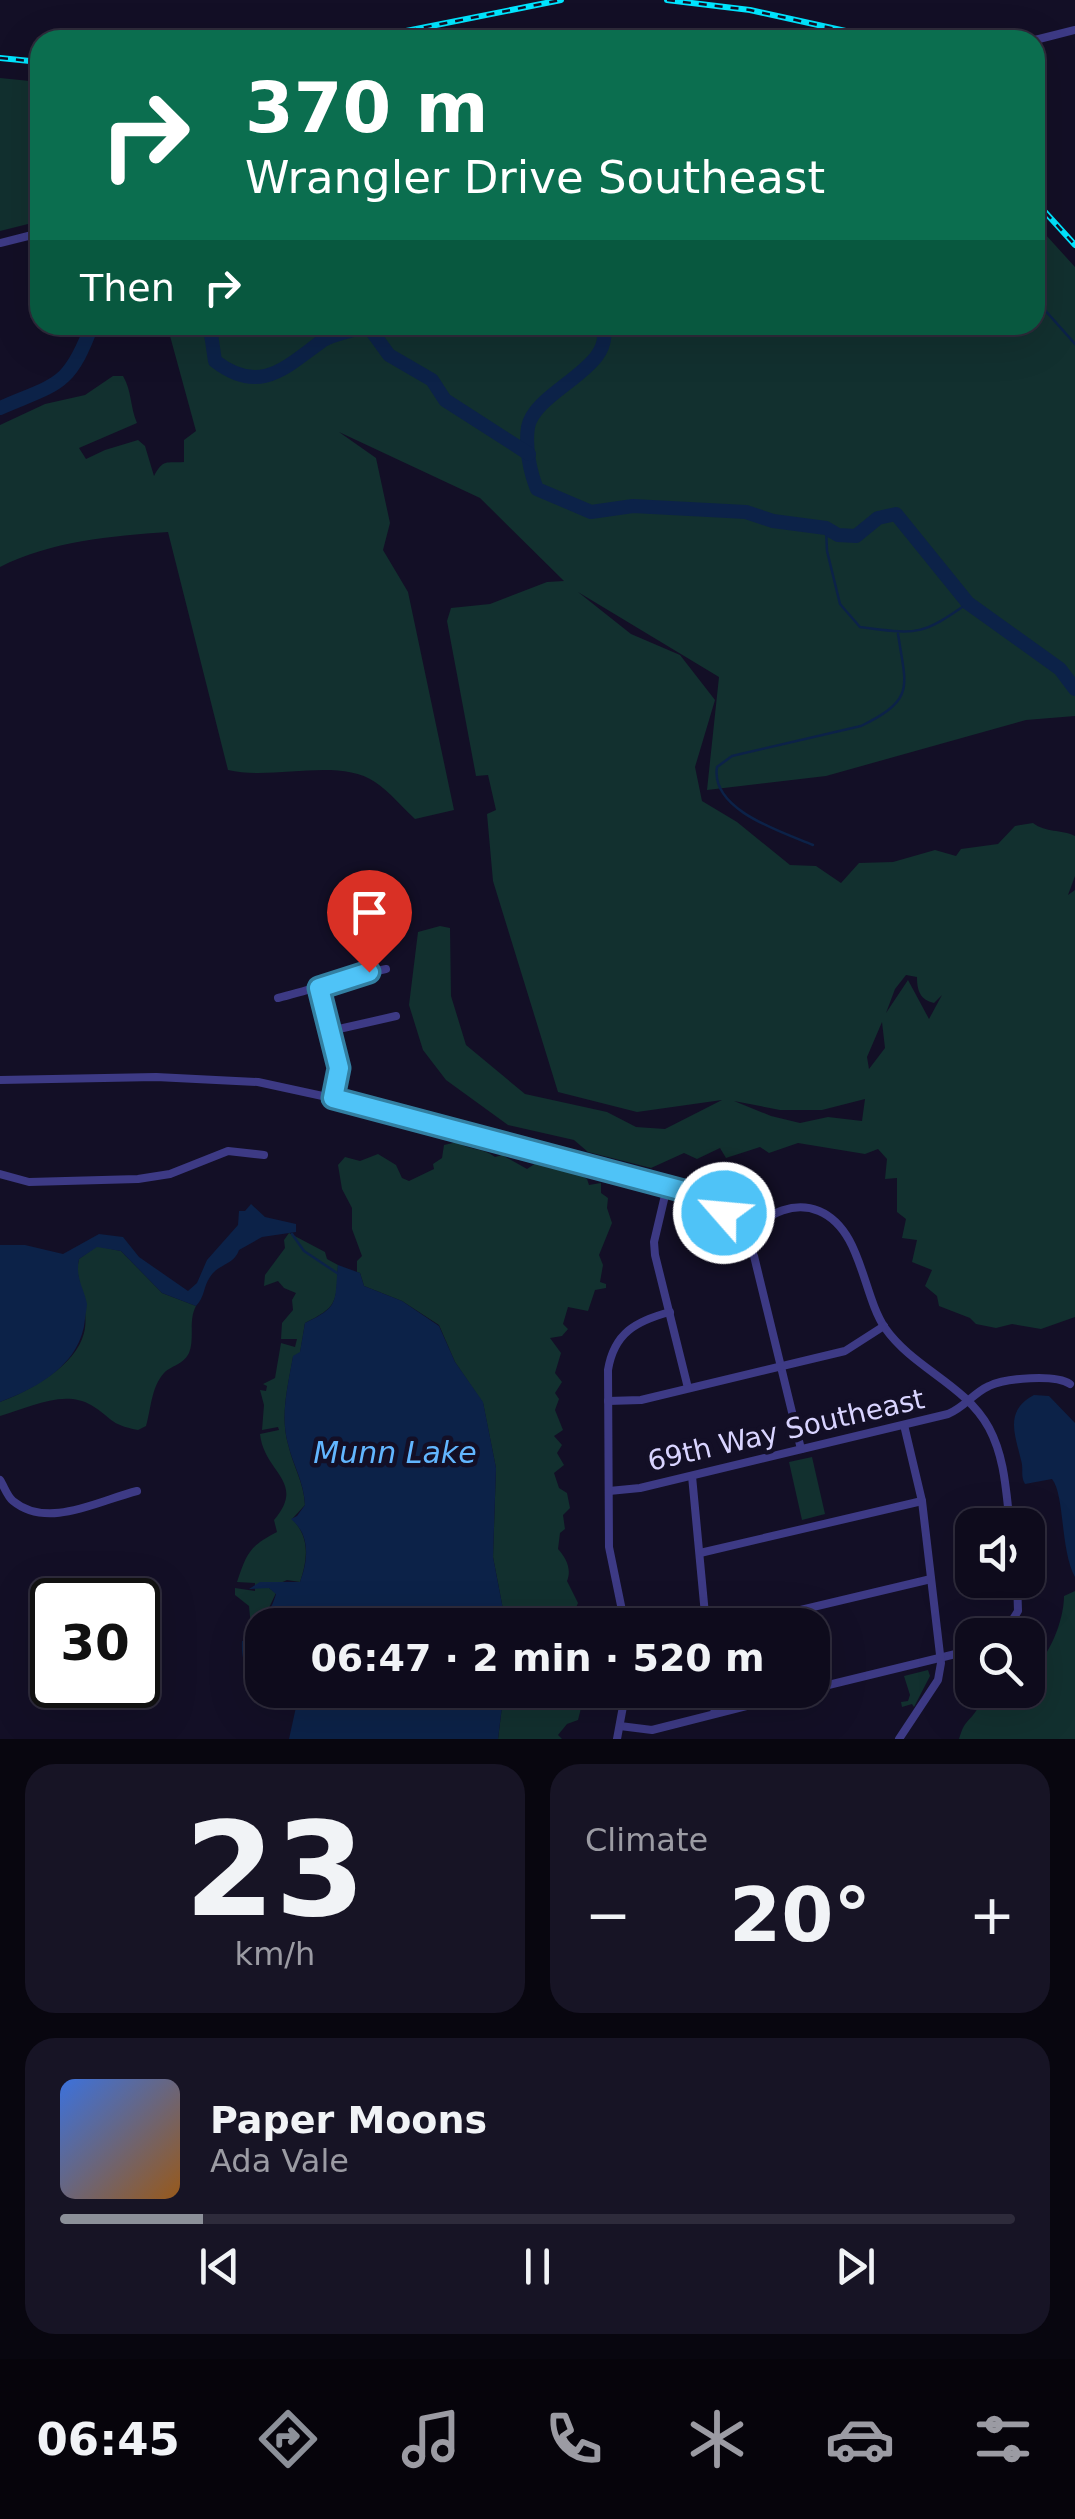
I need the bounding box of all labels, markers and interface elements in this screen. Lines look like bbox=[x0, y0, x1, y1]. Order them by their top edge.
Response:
text: 370 m bbox=[245, 67, 488, 149]
icon: right bbox=[80, 70, 210, 200]
text: Wrangler Drive Southeast bbox=[245, 151, 825, 204]
icon: right bbox=[195, 260, 250, 315]
text: Then bbox=[80, 266, 175, 310]
pin bbox=[327, 870, 412, 973]
icon: arrive bbox=[342, 885, 397, 940]
position arrow bbox=[672, 1161, 776, 1265]
street label: 69th Way Southeast bbox=[644, 1382, 928, 1478]
water label: Munn Lake bbox=[313, 1435, 477, 1470]
map controls bbox=[955, 1508, 1045, 1708]
button: sound bbox=[955, 1508, 1045, 1598]
speed limit sign: 30 bbox=[30, 1578, 160, 1708]
button: search bbox=[955, 1618, 1045, 1708]
text: 06:47 · 2 min · 520 m bbox=[310, 1636, 765, 1680]
text: 23 bbox=[185, 1794, 365, 1946]
text: Climate bbox=[585, 1821, 708, 1859]
text: 20° bbox=[729, 1871, 871, 1959]
text: − bbox=[585, 1883, 631, 1947]
text: + bbox=[969, 1883, 1015, 1947]
text: km/h bbox=[235, 1935, 315, 1973]
text: Paper Moons bbox=[210, 2098, 487, 2142]
text: Ada Vale bbox=[210, 2142, 349, 2180]
icon: previous bbox=[192, 2239, 247, 2294]
icon: pause bbox=[510, 2239, 565, 2294]
icon: next bbox=[828, 2239, 883, 2294]
icon: directions bbox=[253, 2404, 323, 2474]
icon: music bbox=[396, 2404, 466, 2474]
icon: phone bbox=[539, 2404, 609, 2474]
icon: climate bbox=[682, 2404, 752, 2474]
icon: car bbox=[825, 2404, 895, 2474]
icon: filters bbox=[968, 2404, 1038, 2474]
text: 06:45 bbox=[37, 2413, 180, 2466]

